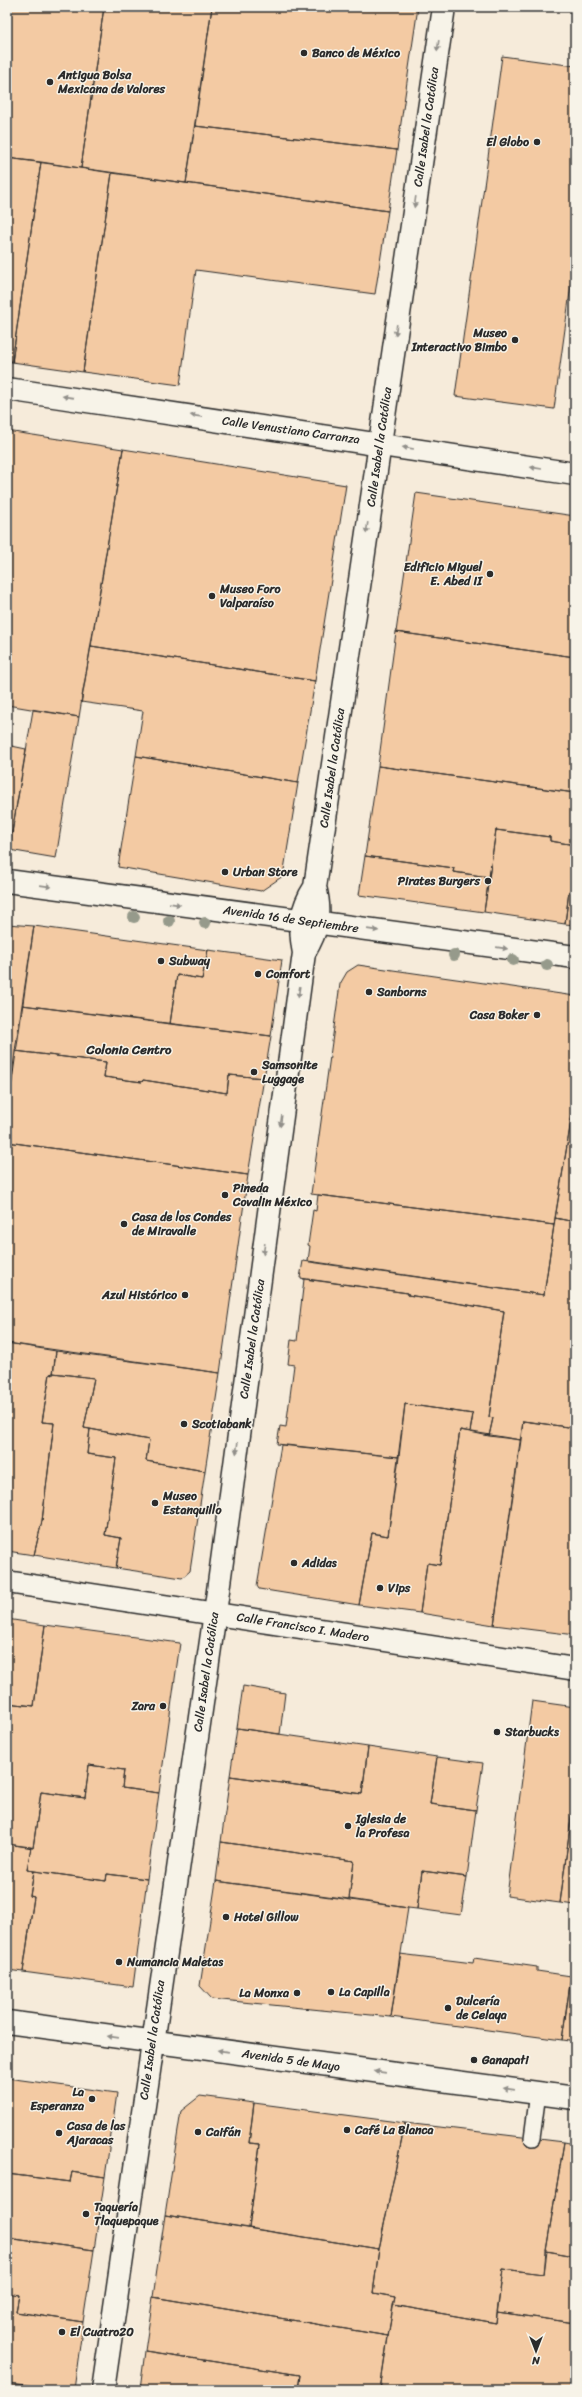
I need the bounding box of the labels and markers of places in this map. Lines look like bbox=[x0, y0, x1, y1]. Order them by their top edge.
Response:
place label: Banco de México bbox=[312, 42, 401, 64]
marker: Banco de México bbox=[299, 48, 309, 58]
place label: Antigua Bolsa Mexicana de Valores bbox=[57, 64, 166, 100]
marker: Antigua Bolsa Mexicana de Valores bbox=[45, 77, 55, 87]
place label: El Globo bbox=[486, 131, 530, 153]
marker: El Globo bbox=[532, 137, 542, 147]
place label: Museo Interactivo Bimbo bbox=[411, 322, 507, 358]
marker: Museo Interactivo Bimbo bbox=[510, 335, 520, 345]
place label: Edificio Miguel E. Abed II bbox=[404, 556, 483, 592]
marker: Edificio Miguel E. Abed II bbox=[485, 569, 495, 579]
place label: Museo Foro Valparaíso bbox=[219, 578, 282, 614]
marker: Museo Foro Valparaíso bbox=[207, 591, 217, 601]
place label: Urban Store bbox=[233, 861, 298, 883]
marker: Urban Store bbox=[220, 867, 230, 877]
place label: Pirates Burgers bbox=[398, 870, 480, 892]
marker: Pirates Burgers bbox=[483, 876, 493, 886]
place label: Subway bbox=[168, 950, 211, 972]
marker: Subway bbox=[156, 956, 166, 966]
place label: Comfort bbox=[265, 963, 311, 985]
marker: Comfort bbox=[253, 969, 263, 979]
place label: Sanborns bbox=[376, 981, 427, 1003]
marker: Sanborns bbox=[364, 987, 374, 997]
place label: Casa Boker bbox=[469, 1004, 530, 1026]
marker: Casa Boker bbox=[532, 1010, 542, 1020]
place label: Samsonite Luggage bbox=[261, 1054, 318, 1090]
marker: Samsonite Luggage bbox=[249, 1067, 259, 1077]
place label: Pineda Covalin México bbox=[232, 1177, 313, 1213]
marker: Pineda Covalin México bbox=[220, 1190, 230, 1200]
place label: Casa de los Condes de Miravalle bbox=[131, 1206, 232, 1242]
marker: Casa de los Condes de Miravalle bbox=[119, 1219, 129, 1229]
place label: Azul Histórico bbox=[101, 1284, 178, 1306]
marker: Azul Histórico bbox=[180, 1290, 190, 1300]
place label: Scotiabank bbox=[191, 1413, 252, 1435]
marker: Scotiabank bbox=[179, 1419, 189, 1429]
place label: Museo Estanquillo bbox=[162, 1485, 222, 1521]
marker: Museo Estanquillo bbox=[150, 1498, 160, 1508]
place label: Adidas bbox=[301, 1552, 338, 1574]
marker: Adidas bbox=[289, 1558, 299, 1568]
place label: Vips bbox=[388, 1577, 411, 1599]
marker: Vips bbox=[375, 1583, 385, 1593]
place label: Zara bbox=[131, 1695, 156, 1717]
marker: Zara bbox=[158, 1701, 168, 1711]
place label: Starbucks bbox=[504, 1721, 560, 1743]
marker: Starbucks bbox=[492, 1727, 502, 1737]
place label: Iglesia de la Profesa bbox=[355, 1808, 409, 1844]
marker: Iglesia de la Profesa bbox=[343, 1821, 353, 1831]
place label: Hotel Gillow bbox=[233, 1906, 299, 1928]
marker: Hotel Gillow bbox=[221, 1912, 231, 1922]
place label: Numancia Maletas bbox=[126, 1951, 224, 1973]
marker: Numancia Maletas bbox=[114, 1957, 124, 1967]
place label: La Capilla bbox=[339, 1981, 390, 2003]
place label: La Monxa bbox=[239, 1982, 290, 2004]
marker: La Capilla bbox=[326, 1987, 336, 1997]
marker: La Monxa bbox=[292, 1988, 302, 1998]
place label: Dulcería de Celaya bbox=[456, 1990, 507, 2026]
marker: Dulcería de Celaya bbox=[443, 2003, 453, 2013]
place label: Ganapati bbox=[481, 2049, 529, 2071]
marker: Ganapati bbox=[469, 2055, 479, 2065]
place label: La Esperanza bbox=[30, 2081, 85, 2117]
marker: La Esperanza bbox=[87, 2094, 97, 2104]
place label: Casa de las Ajaracas bbox=[66, 2115, 126, 2151]
place label: Café La Blanca bbox=[354, 2119, 433, 2141]
place label: Caifán bbox=[205, 2121, 241, 2143]
marker: Café La Blanca bbox=[342, 2125, 352, 2135]
marker: Caifán bbox=[193, 2127, 203, 2137]
marker: Casa de las Ajaracas bbox=[54, 2128, 64, 2138]
place label: Taquería Tlaquepaque bbox=[94, 2196, 159, 2232]
marker: Taquería Tlaquepaque bbox=[81, 2209, 91, 2219]
place label: El Cuatro20 bbox=[70, 2321, 134, 2343]
marker: El Cuatro20 bbox=[57, 2327, 67, 2337]

